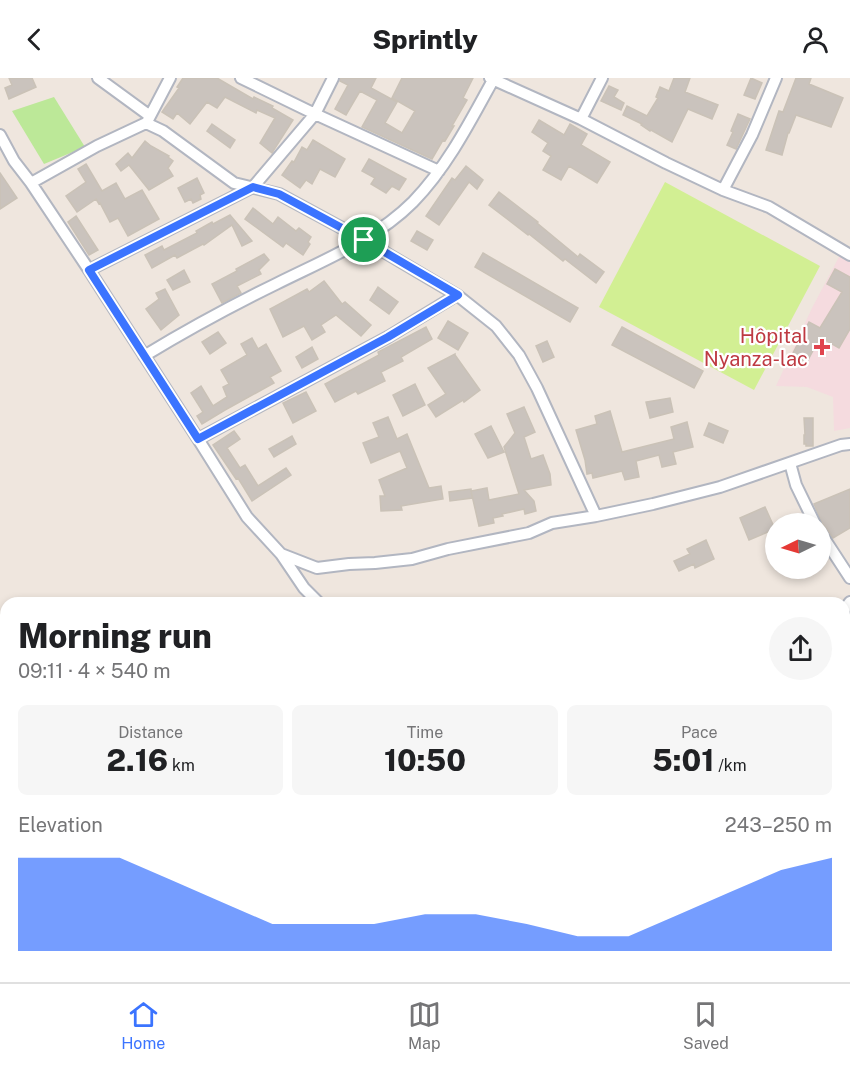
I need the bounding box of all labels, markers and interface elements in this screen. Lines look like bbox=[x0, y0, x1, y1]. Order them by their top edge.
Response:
icon: back bbox=[18, 23, 51, 56]
text: Sprintly bbox=[372, 23, 478, 55]
icon: person bbox=[799, 23, 832, 56]
pin bbox=[338, 214, 389, 265]
icon: arrive bbox=[347, 223, 380, 256]
place label: Hôpital Nyanza-lac bbox=[704, 324, 808, 371]
marker: Hôpital Nyanza-lac bbox=[813, 338, 831, 356]
north arrow bbox=[765, 513, 831, 579]
map controls bbox=[765, 513, 831, 579]
text: Morning run bbox=[18, 617, 212, 655]
button: share bbox=[769, 617, 832, 680]
text: 09:11 · 4 × 540 m bbox=[18, 659, 170, 683]
text: Distance bbox=[118, 723, 183, 742]
text: Time bbox=[407, 723, 443, 742]
text: Pace bbox=[681, 723, 718, 742]
text: 2.16 bbox=[106, 742, 168, 778]
text: 10:50 bbox=[384, 742, 466, 778]
text: 5:01 bbox=[652, 742, 714, 778]
text: km bbox=[168, 756, 195, 775]
text: /km bbox=[714, 756, 747, 775]
text: Elevation bbox=[18, 813, 103, 837]
text: 243–250 m bbox=[725, 813, 832, 837]
tab: Home bbox=[121, 998, 165, 1053]
tab: Map bbox=[408, 998, 441, 1053]
tab: Saved bbox=[683, 998, 729, 1053]

